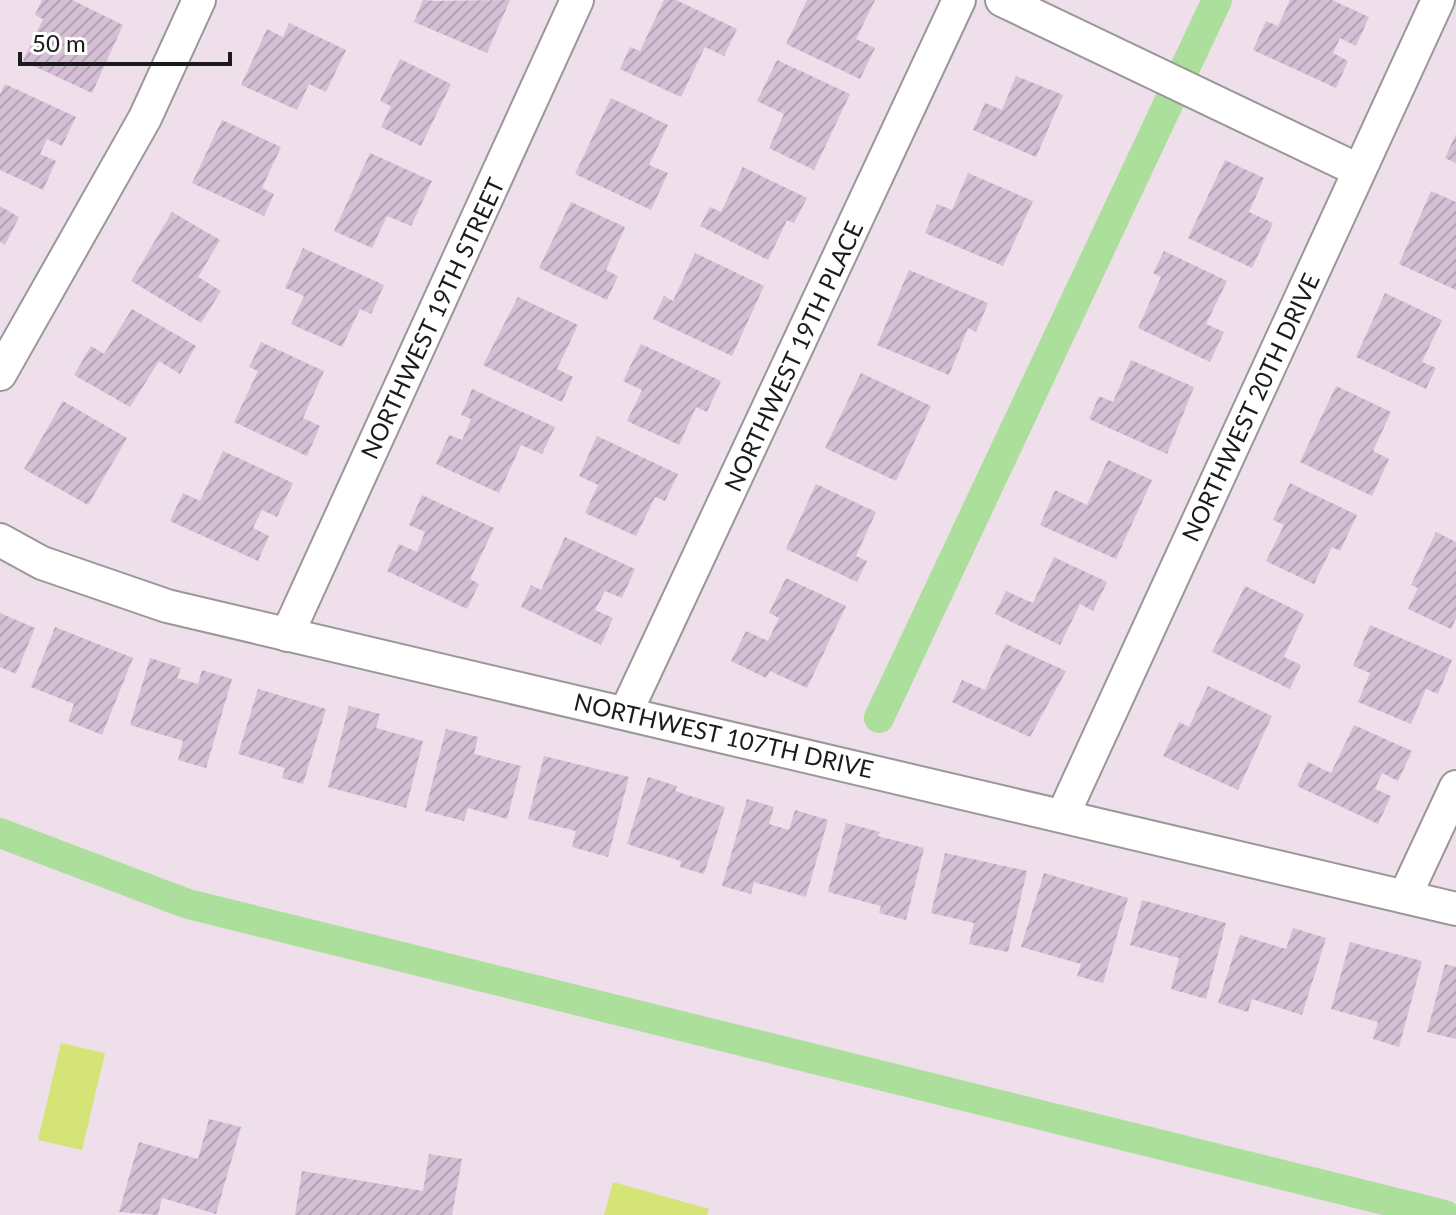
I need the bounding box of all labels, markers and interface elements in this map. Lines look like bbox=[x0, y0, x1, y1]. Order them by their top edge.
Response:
scale bar bbox=[20, 16, 230, 66]
text: 50 m bbox=[32, 28, 86, 57]
street label: NORTHWEST 19TH STREET bbox=[354, 173, 510, 463]
street label: NORTHWEST 19TH PLACE bbox=[718, 216, 868, 496]
street label: NORTHWEST 20TH DRIVE bbox=[1175, 268, 1325, 546]
street label: NORTHWEST 107TH DRIVE bbox=[571, 686, 877, 784]

